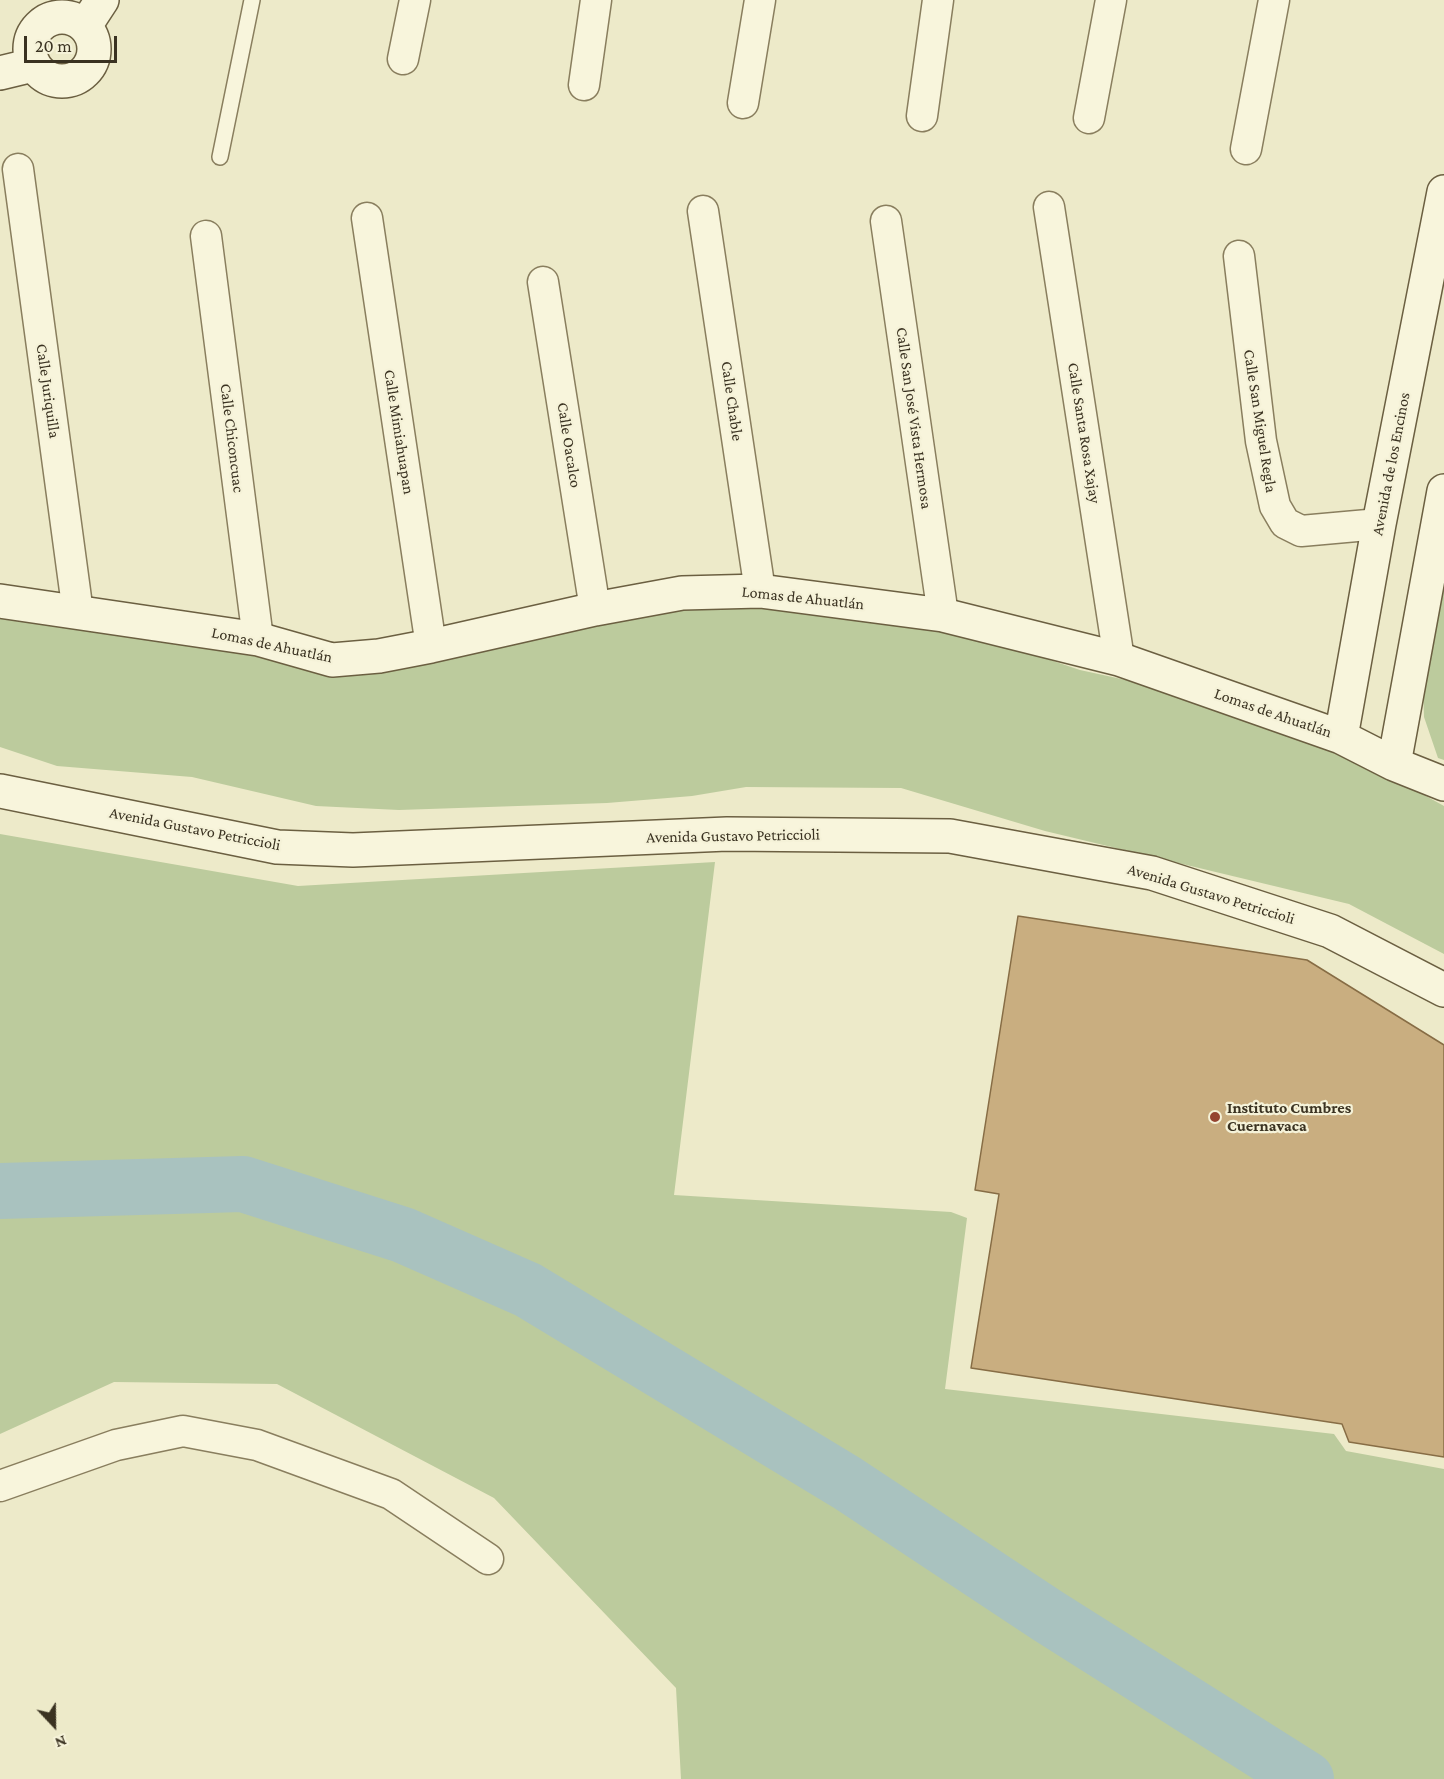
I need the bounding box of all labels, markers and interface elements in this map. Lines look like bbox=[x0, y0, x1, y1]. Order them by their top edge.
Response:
scale bar bbox=[27, 24, 120, 62]
text: 20 m bbox=[35, 36, 72, 56]
street label: Calle San José Vista Hermosa bbox=[892, 326, 936, 510]
street label: Calle Juriquilla bbox=[32, 343, 64, 439]
street label: Calle San Miguel Regla bbox=[1239, 348, 1281, 494]
street label: Calle Chable bbox=[717, 360, 747, 442]
street label: Calle Santa Rosa Xajay bbox=[1063, 361, 1105, 505]
street label: Calle Mimiahuapan bbox=[380, 368, 418, 496]
street label: Calle Chiconcuac bbox=[216, 382, 248, 494]
street label: Avenida de los Encinos bbox=[1368, 391, 1414, 537]
street label: Calle Oacalco bbox=[553, 401, 585, 489]
street label: Lomas de Ahuatlán bbox=[741, 582, 865, 614]
street label: Lomas de Ahuatlán bbox=[210, 623, 334, 667]
street label: Lomas de Ahuatlán bbox=[1212, 684, 1334, 742]
street label: Avenida Gustavo Petriccioli bbox=[108, 803, 282, 855]
street label: Avenida Gustavo Petriccioli bbox=[646, 825, 820, 847]
street label: Avenida Gustavo Petriccioli bbox=[1125, 859, 1297, 929]
place label: Instituto Cumbres Cuernavaca bbox=[1227, 1098, 1351, 1136]
marker: Instituto Cumbres Cuernavaca bbox=[1208, 1110, 1222, 1124]
north arrow bbox=[24, 1695, 84, 1755]
text: N bbox=[53, 1732, 69, 1752]

